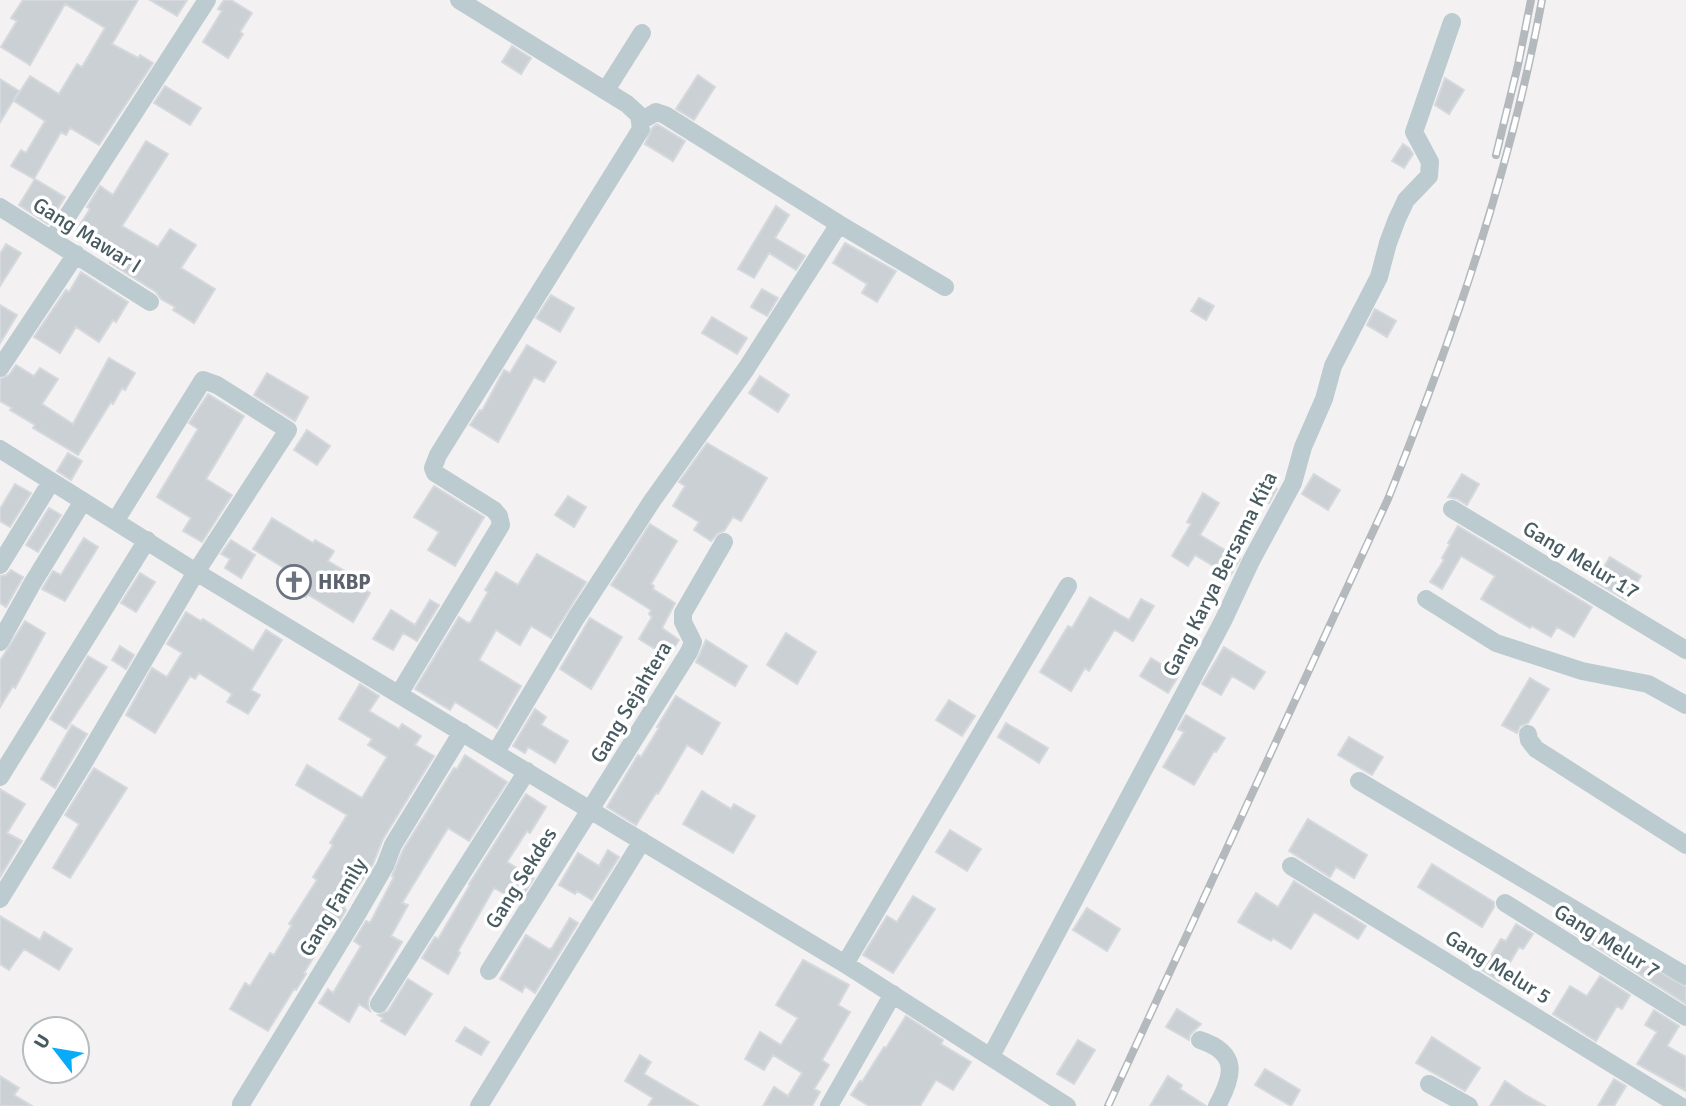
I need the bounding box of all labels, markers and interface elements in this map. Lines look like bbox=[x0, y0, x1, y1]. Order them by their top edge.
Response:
street label: Gang Mawar I bbox=[28, 191, 146, 279]
street label: Gang Karya Bersama Kita bbox=[1157, 467, 1283, 681]
street label: Gang Melur 17 bbox=[1518, 515, 1644, 605]
church icon: HKBP bbox=[275, 563, 313, 601]
place label: HKBP bbox=[318, 569, 371, 595]
street label: Gang Sejahtera bbox=[584, 636, 678, 768]
street label: Gang Sekdes bbox=[480, 823, 562, 933]
street label: Gang Family bbox=[293, 853, 373, 961]
street label: Gang Melur 7 bbox=[1549, 898, 1665, 984]
street label: Gang Melur 5 bbox=[1440, 924, 1556, 1010]
north arrow bbox=[21, 1015, 91, 1085]
text: U bbox=[29, 1030, 56, 1053]

